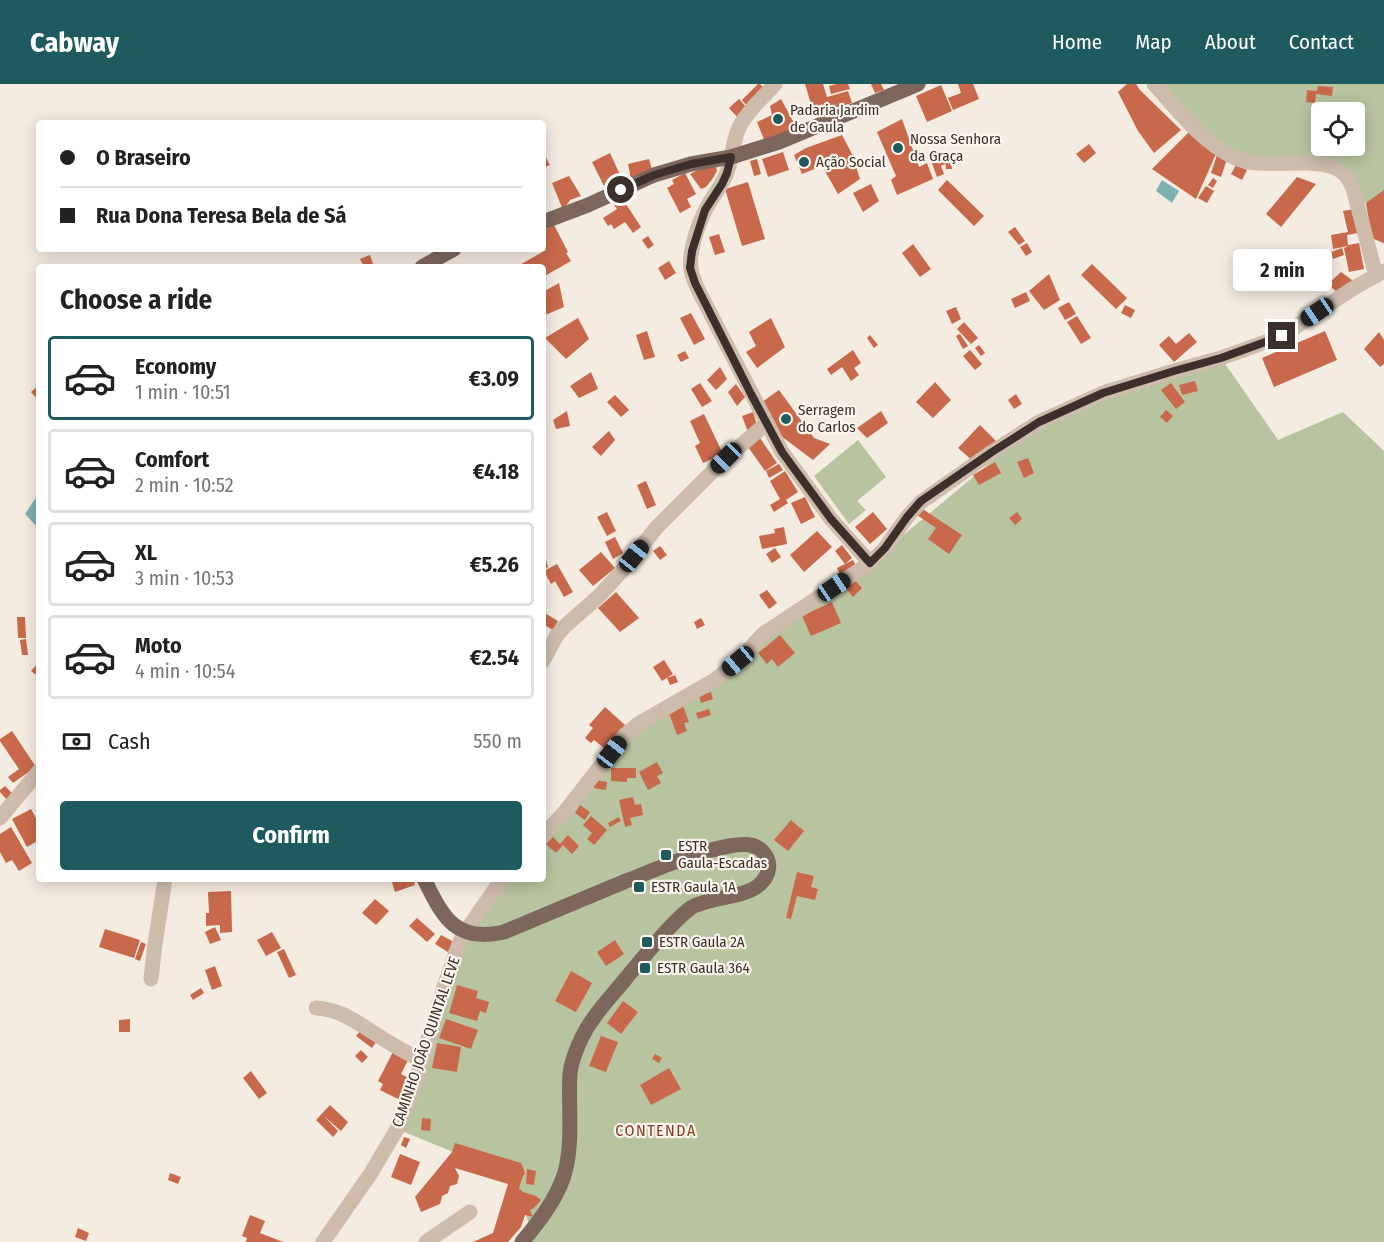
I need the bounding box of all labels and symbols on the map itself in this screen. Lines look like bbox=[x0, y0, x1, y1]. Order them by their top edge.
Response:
place label: Padaria Jardim de Gaula bbox=[790, 101, 879, 136]
marker: Padaria Jardim de Gaula bbox=[771, 112, 785, 126]
place label: Nossa Senhora da Graça bbox=[910, 130, 1001, 165]
marker: Nossa Senhora da Graça bbox=[891, 141, 905, 155]
place label: Ação Social bbox=[816, 153, 886, 171]
marker: Ação Social bbox=[797, 155, 811, 169]
route start bbox=[607, 176, 634, 203]
callout: 2 min bbox=[1232, 249, 1332, 291]
car bbox=[1297, 294, 1337, 330]
route end bbox=[1268, 322, 1295, 349]
place label: Serragem do Carlos bbox=[798, 401, 856, 436]
marker: Serragem do Carlos bbox=[779, 412, 793, 426]
car bbox=[707, 439, 745, 477]
car bbox=[616, 536, 652, 576]
car bbox=[814, 569, 854, 605]
car bbox=[718, 643, 758, 679]
car bbox=[594, 732, 630, 772]
place label: ESTR Gaula-Escadas bbox=[678, 837, 767, 872]
marker: ESTR Gaula-Escadas bbox=[659, 848, 673, 862]
place label: ESTR Gaula 1A bbox=[651, 878, 736, 896]
marker: ESTR Gaula 1A bbox=[632, 880, 646, 894]
place label: ESTR Gaula 2A bbox=[659, 933, 745, 951]
marker: ESTR Gaula 2A bbox=[640, 935, 654, 949]
street label: CAMINHO JOÃO QUINTAL LEVE bbox=[388, 954, 464, 1130]
place label: ESTR Gaula 364 bbox=[657, 959, 750, 977]
marker: ESTR Gaula 364 bbox=[638, 961, 652, 975]
district label: CONTENDA bbox=[615, 1121, 697, 1140]

